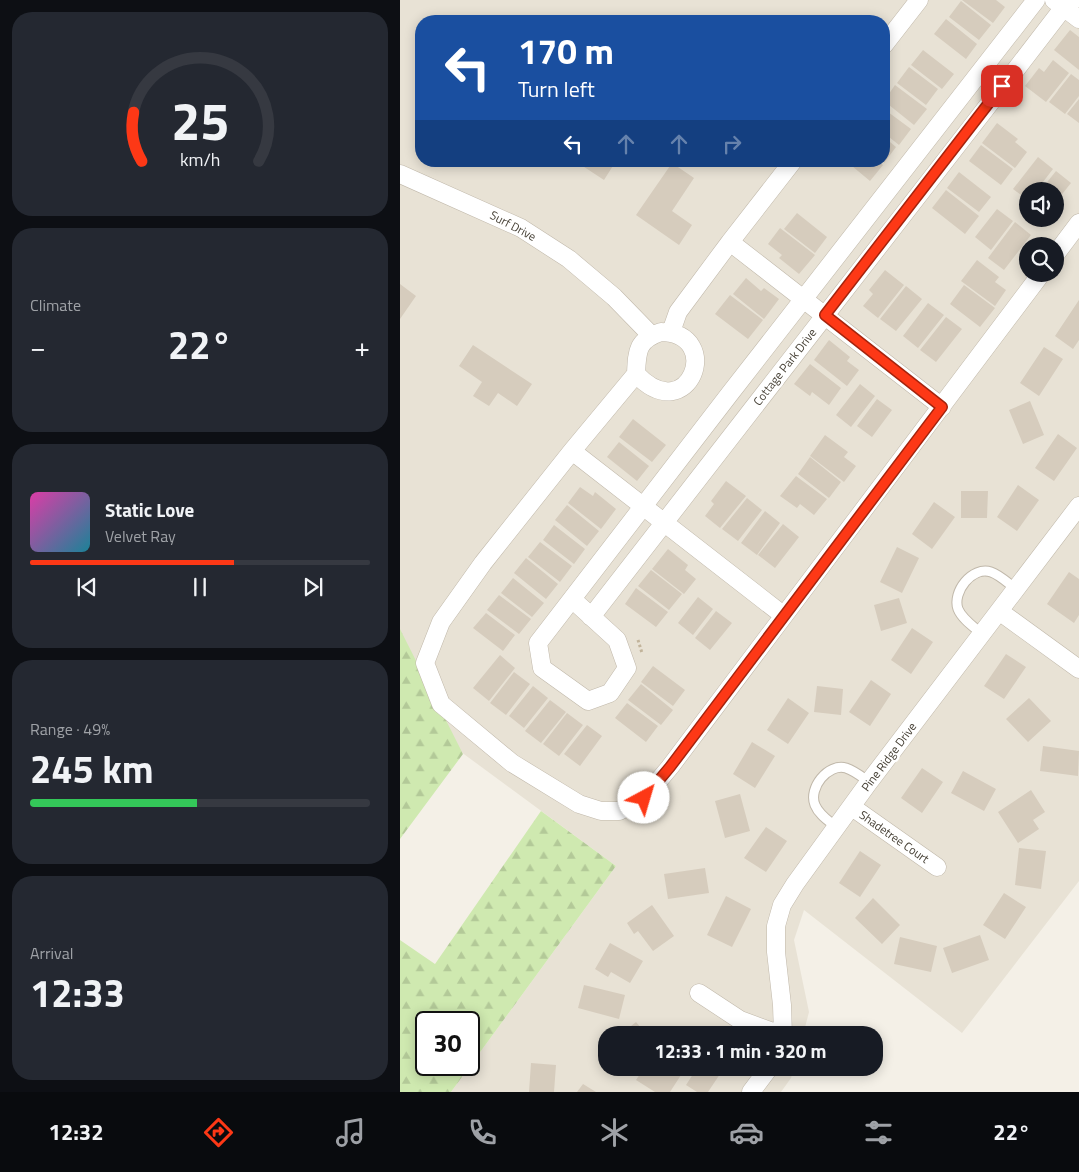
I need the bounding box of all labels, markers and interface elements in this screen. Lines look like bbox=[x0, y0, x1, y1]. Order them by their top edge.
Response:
text: 170 m bbox=[518, 24, 614, 78]
icon: left bbox=[435, 35, 500, 100]
pin bbox=[981, 65, 1023, 107]
text: Turn left bbox=[518, 72, 595, 106]
icon: arrive bbox=[988, 72, 1016, 100]
text: 25 bbox=[171, 81, 229, 160]
icon: left bbox=[559, 130, 587, 158]
icon: ahead bbox=[612, 130, 640, 158]
icon: ahead bbox=[665, 130, 693, 158]
icon: right bbox=[718, 130, 746, 158]
text: km/h bbox=[180, 146, 220, 173]
map controls bbox=[1019, 182, 1064, 282]
button: sound bbox=[1019, 182, 1064, 227]
street label: Surf Drive bbox=[487, 205, 540, 246]
button: search bbox=[1019, 237, 1064, 282]
text: Climate bbox=[30, 293, 81, 317]
text: 22° bbox=[168, 316, 232, 374]
street label: Cottage Park Drive bbox=[748, 324, 821, 410]
text: − bbox=[30, 325, 46, 368]
text: + bbox=[354, 325, 370, 368]
text: Static Love bbox=[105, 495, 194, 524]
text: Velvet Ray bbox=[105, 524, 176, 548]
icon: previous bbox=[73, 573, 101, 601]
icon: pause bbox=[186, 573, 214, 601]
icon: next bbox=[299, 573, 327, 601]
text: Range · 49% bbox=[30, 717, 110, 741]
street label: Pine Ridge Drive bbox=[856, 718, 921, 795]
text: 245 km bbox=[30, 740, 154, 798]
position arrow bbox=[617, 771, 669, 823]
street label: Shadetree Court bbox=[855, 805, 934, 868]
text: Arrival bbox=[30, 941, 73, 965]
text: 12:33 bbox=[30, 964, 125, 1022]
speed limit sign: 30 bbox=[415, 1011, 480, 1076]
text: 12:33 · 1 min · 320 m bbox=[654, 1036, 827, 1065]
text: 12:32 bbox=[49, 1115, 103, 1149]
icon: directions bbox=[201, 1115, 236, 1150]
icon: music bbox=[333, 1115, 368, 1150]
icon: phone bbox=[465, 1115, 500, 1150]
icon: climate bbox=[597, 1115, 632, 1150]
icon: car bbox=[729, 1115, 764, 1150]
icon: filters bbox=[861, 1115, 896, 1150]
text: 22° bbox=[993, 1115, 1030, 1149]

